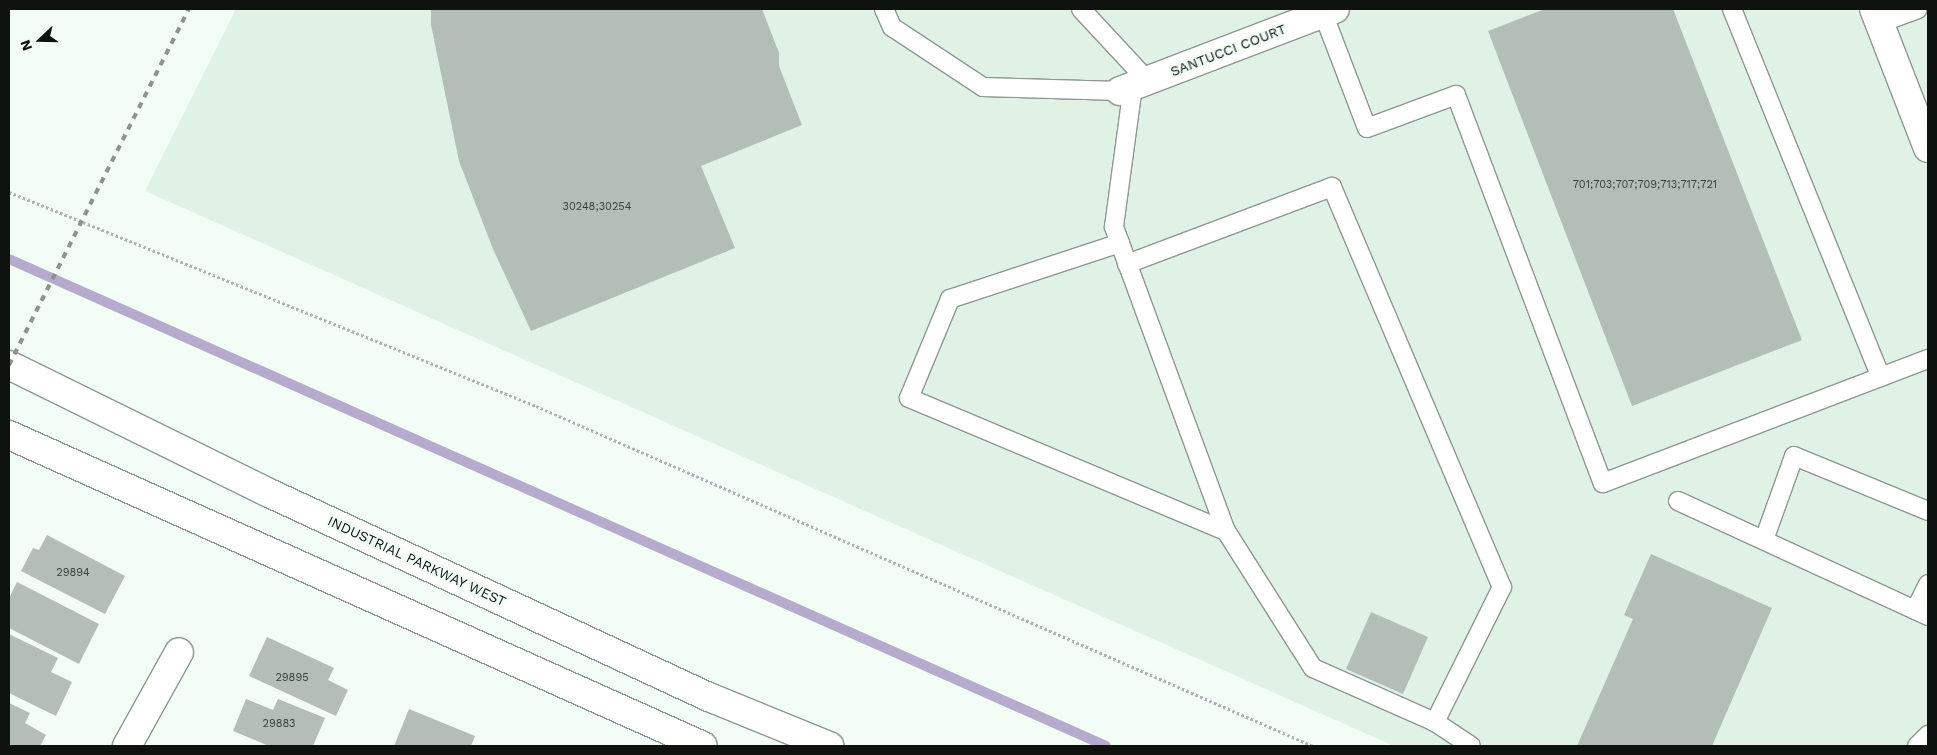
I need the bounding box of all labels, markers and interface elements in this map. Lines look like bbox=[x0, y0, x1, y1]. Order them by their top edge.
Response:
north arrow bbox=[15, 15, 65, 65]
street label: SANTUCCI COURT bbox=[1168, 20, 1288, 80]
text: N bbox=[17, 38, 35, 53]
house number: 701;703;707;709;713;717;721 bbox=[1573, 178, 1717, 192]
house number: 30248;30254 bbox=[563, 200, 631, 214]
street label: INDUSTRIAL PARKWAY WEST bbox=[325, 512, 509, 610]
house number: 29894 bbox=[56, 566, 90, 580]
house number: 29895 bbox=[275, 671, 309, 685]
house number: 29883 bbox=[263, 717, 295, 731]

